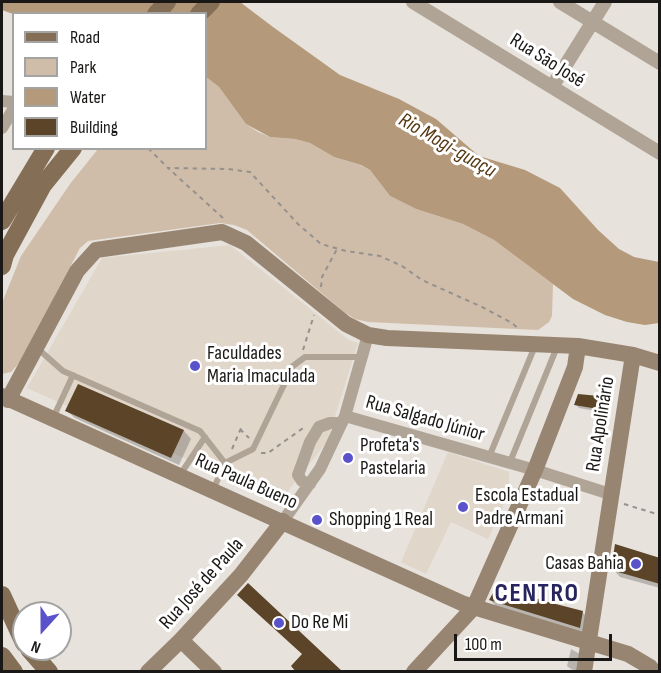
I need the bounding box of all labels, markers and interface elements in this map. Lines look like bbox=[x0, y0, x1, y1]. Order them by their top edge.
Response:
legend bbox=[12, 12, 207, 150]
text: Road bbox=[70, 27, 100, 48]
street label: Rua São José bbox=[505, 29, 589, 93]
text: Park bbox=[70, 57, 96, 78]
text: Water bbox=[70, 87, 106, 108]
water label: Rio Mogi-guaçu bbox=[394, 108, 500, 184]
text: Building bbox=[70, 117, 118, 138]
place label: Faculdades Maria Imaculada bbox=[207, 342, 315, 389]
marker: Faculdades Maria Imaculada bbox=[188, 359, 202, 373]
street label: Rua Apolinário bbox=[582, 375, 620, 473]
street label: Rua Salgado Júnior bbox=[363, 391, 487, 447]
place label: Profeta's Pastelaria bbox=[360, 434, 426, 481]
street label: Rua Paula Bueno bbox=[191, 449, 301, 515]
marker: Profeta's Pastelaria bbox=[341, 451, 355, 465]
place label: Escola Estadual Padre Armani bbox=[475, 484, 578, 531]
marker: Escola Estadual Padre Armani bbox=[456, 500, 470, 514]
place label: Shopping 1 Real bbox=[329, 508, 433, 532]
marker: Shopping 1 Real bbox=[310, 513, 324, 527]
street label: Rua José de Paula bbox=[155, 533, 249, 635]
place label: Casas Bahia bbox=[545, 552, 624, 576]
marker: Casas Bahia bbox=[629, 557, 643, 571]
district label: CENTRO bbox=[495, 578, 579, 610]
north arrow bbox=[12, 601, 72, 661]
place label: Do Re Mi bbox=[291, 611, 348, 635]
marker: Do Re Mi bbox=[272, 616, 286, 630]
scale bar bbox=[457, 622, 614, 660]
text: 100 m bbox=[465, 634, 502, 655]
text: N bbox=[29, 636, 43, 657]

